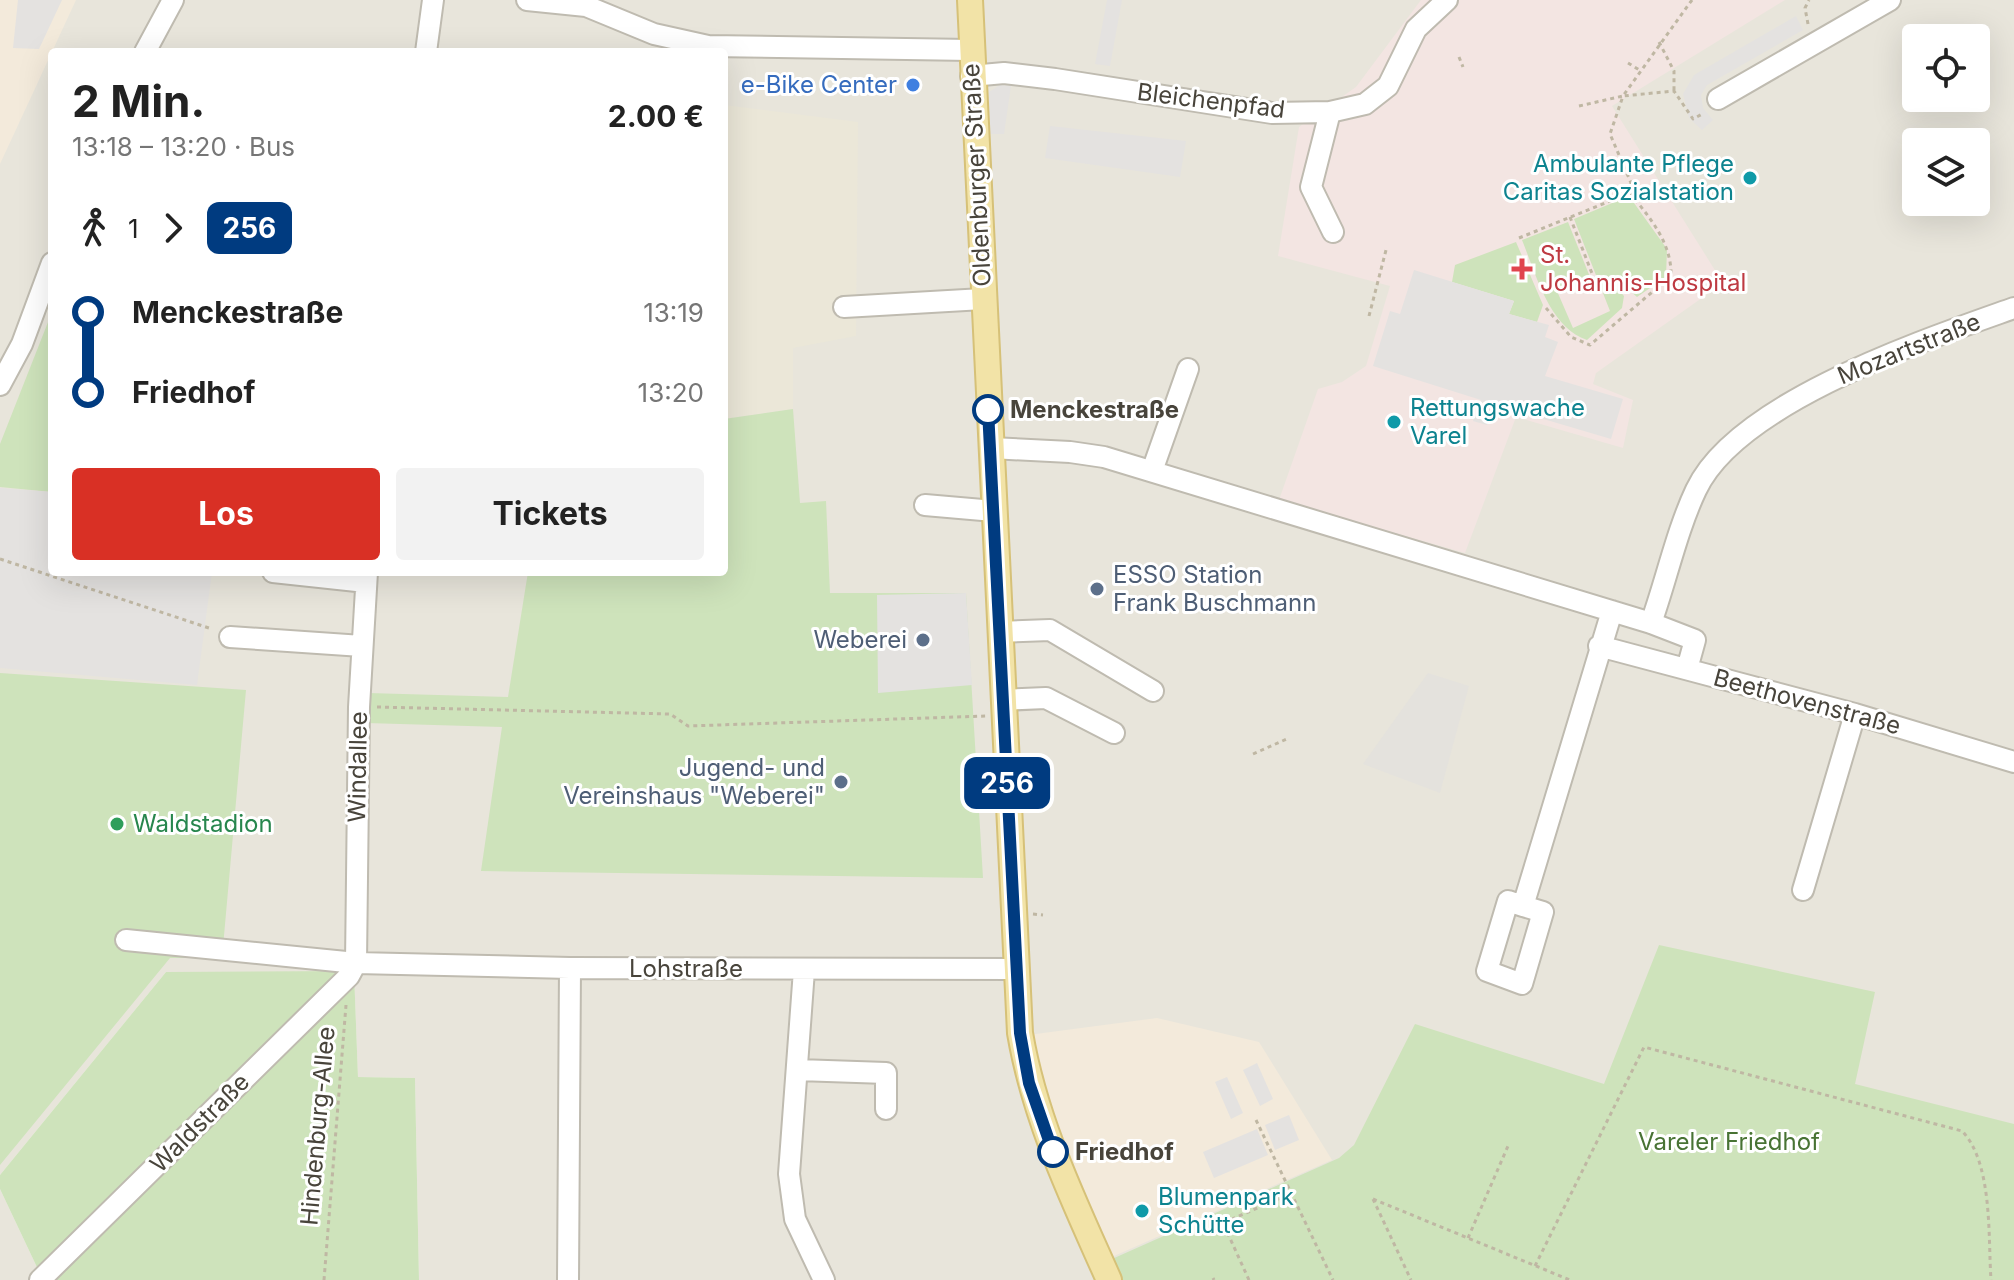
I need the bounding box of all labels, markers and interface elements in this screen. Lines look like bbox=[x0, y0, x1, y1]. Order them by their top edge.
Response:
map controls bbox=[1902, 24, 1990, 216]
button: locate bbox=[1902, 24, 1990, 112]
street label: Oldenburger Straße bbox=[956, 63, 997, 287]
place label: e-Bike Center bbox=[741, 70, 897, 99]
text: 2 Min. bbox=[72, 74, 205, 128]
marker: e-Bike Center bbox=[904, 76, 922, 94]
street label: Bleichenpfad bbox=[1135, 77, 1287, 124]
text: 2.00 € bbox=[608, 98, 704, 134]
button: layers bbox=[1902, 128, 1990, 216]
text: 13:18 – 13:20 · Bus bbox=[72, 131, 295, 162]
place label: Ambulante Pflege Caritas Sozialstation bbox=[1503, 149, 1734, 206]
marker: Ambulante Pflege Caritas Sozialstation bbox=[1741, 169, 1759, 187]
icon: walk bbox=[72, 206, 116, 250]
icon: forward bbox=[151, 206, 195, 250]
text: 256 bbox=[223, 211, 276, 245]
text: 1 bbox=[128, 213, 139, 244]
place label: St. Johannis-Hospital bbox=[1540, 240, 1746, 297]
marker: St. Johannis-Hospital bbox=[1511, 258, 1533, 280]
text: Menckestraße bbox=[132, 294, 343, 330]
text: 13:19 bbox=[643, 297, 704, 328]
street label: Mozartstraße bbox=[1833, 307, 1984, 390]
text: Friedhof bbox=[132, 374, 255, 410]
text: 13:20 bbox=[638, 377, 704, 408]
place label: Rettungswache Varel bbox=[1410, 393, 1585, 450]
marker: Menckestraße bbox=[973, 395, 1003, 425]
place label: Menckestraße bbox=[1010, 395, 1179, 424]
marker: Rettungswache Varel bbox=[1385, 413, 1403, 431]
button: Los bbox=[72, 468, 380, 560]
button: Tickets bbox=[396, 468, 704, 560]
place label: ESSO Station Frank Buschmann bbox=[1113, 560, 1316, 617]
marker: ESSO Station Frank Buschmann bbox=[1088, 580, 1106, 598]
place label: Weberei bbox=[813, 625, 907, 654]
marker: Weberei bbox=[914, 631, 932, 649]
street label: Beethovenstraße bbox=[1710, 663, 1904, 740]
street label: Windallee bbox=[342, 711, 373, 823]
place label: Jugend- und Vereinshaus "Weberei" bbox=[563, 753, 825, 810]
line badge: 256 bbox=[961, 757, 1053, 809]
text: 256 bbox=[980, 766, 1034, 800]
marker: Jugend- und Vereinshaus "Weberei" bbox=[832, 773, 850, 791]
place label: Waldstadion bbox=[133, 809, 273, 838]
marker: Waldstadion bbox=[108, 815, 126, 833]
street label: Lohstraße bbox=[629, 954, 743, 983]
street label: Hindenburg-Allee bbox=[294, 1025, 341, 1227]
street label: Waldstraße bbox=[144, 1067, 255, 1178]
park label: Vareler Friedhof bbox=[1638, 1127, 1820, 1156]
marker: Friedhof bbox=[1038, 1137, 1068, 1167]
place label: Friedhof bbox=[1075, 1137, 1174, 1166]
place label: Blumenpark Schütte bbox=[1158, 1182, 1294, 1239]
marker: Blumenpark Schütte bbox=[1133, 1202, 1151, 1220]

